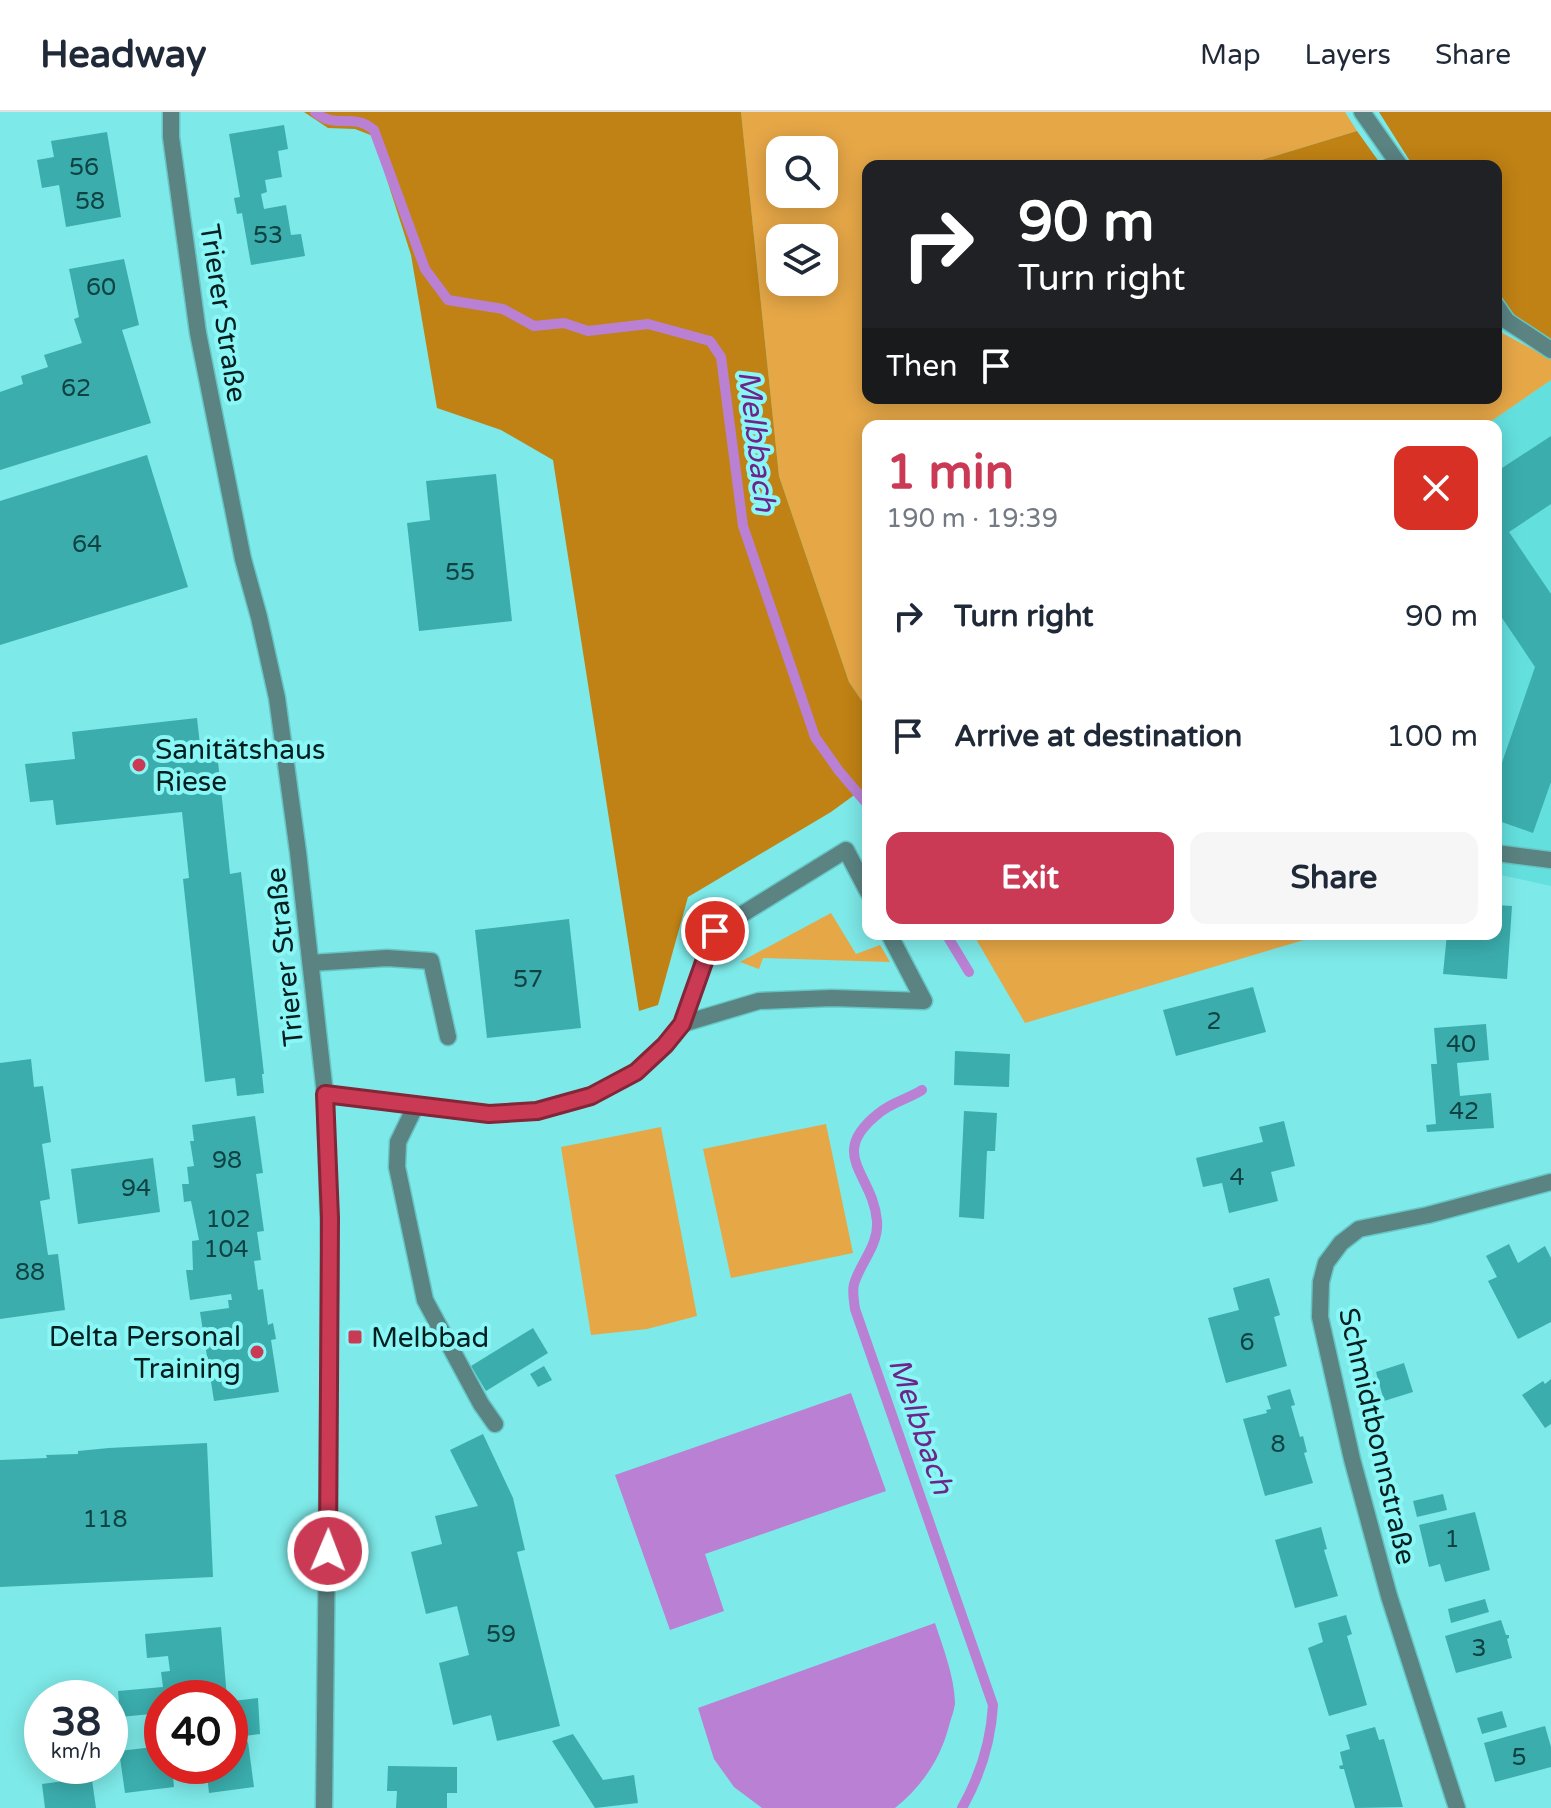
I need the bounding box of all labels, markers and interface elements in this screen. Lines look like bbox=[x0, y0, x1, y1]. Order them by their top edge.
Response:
text: Headway bbox=[40, 32, 206, 78]
text: Map bbox=[1200, 38, 1261, 72]
text: Layers bbox=[1305, 38, 1391, 72]
text: Share bbox=[1435, 38, 1511, 72]
map controls bbox=[766, 136, 838, 296]
button: search bbox=[766, 136, 838, 208]
house number: 56 bbox=[69, 153, 99, 182]
house number: 58 bbox=[75, 187, 105, 216]
text: 90 m bbox=[1018, 189, 1154, 256]
icon: right bbox=[886, 192, 990, 296]
house number: 53 bbox=[253, 221, 283, 250]
street label: Trierer Straße bbox=[192, 222, 254, 405]
button: layers bbox=[766, 224, 838, 296]
text: Turn right bbox=[1018, 257, 1185, 300]
house number: 60 bbox=[86, 273, 116, 302]
icon: arrive bbox=[974, 344, 1018, 388]
text: Then bbox=[886, 348, 958, 385]
water label: Melbbach bbox=[729, 368, 784, 515]
house number: 62 bbox=[61, 374, 91, 403]
text: 1 min bbox=[886, 444, 1014, 502]
button: close bbox=[1394, 446, 1478, 530]
text: 190 m · 19:39 bbox=[886, 503, 1058, 534]
house number: 64 bbox=[72, 530, 102, 559]
house number: 55 bbox=[445, 558, 475, 587]
icon: right bbox=[886, 594, 930, 638]
text: Turn right bbox=[954, 598, 1094, 635]
text: 90 m bbox=[1405, 598, 1478, 635]
icon: arrive bbox=[886, 714, 930, 758]
text: Arrive at destination bbox=[954, 718, 1242, 755]
text: 100 m bbox=[1386, 718, 1478, 755]
place label: Sanitätshaus Riese bbox=[155, 733, 325, 799]
marker: Sanitätshaus Riese bbox=[130, 756, 148, 774]
button: Exit bbox=[886, 832, 1174, 924]
button: Share bbox=[1190, 832, 1478, 924]
street label: Trierer Straße bbox=[259, 866, 311, 1048]
pin bbox=[681, 897, 749, 965]
icon: arrive bbox=[693, 909, 737, 953]
house number: 57 bbox=[513, 965, 543, 994]
house number: 2 bbox=[1206, 1007, 1222, 1036]
house number: 40 bbox=[1446, 1030, 1476, 1059]
house number: 42 bbox=[1449, 1097, 1479, 1126]
house number: 98 bbox=[212, 1146, 242, 1175]
house number: 4 bbox=[1229, 1163, 1245, 1192]
house number: 94 bbox=[121, 1174, 151, 1203]
house number: 102 bbox=[205, 1205, 251, 1234]
house number: 104 bbox=[203, 1235, 249, 1264]
house number: 88 bbox=[15, 1258, 45, 1287]
street label: Schmidtbonnstraße bbox=[1331, 1305, 1423, 1568]
place label: Delta Personal Training bbox=[49, 1320, 241, 1386]
place label: Melbbad bbox=[371, 1321, 489, 1355]
marker: Melbbad bbox=[346, 1328, 364, 1346]
house number: 6 bbox=[1239, 1328, 1255, 1357]
marker: Delta Personal Training bbox=[248, 1343, 266, 1361]
water label: Melbbach bbox=[880, 1353, 961, 1500]
house number: 8 bbox=[1270, 1430, 1286, 1459]
house number: 118 bbox=[82, 1505, 128, 1534]
position arrow bbox=[286, 1509, 370, 1593]
house number: 1 bbox=[1444, 1525, 1460, 1554]
house number: 59 bbox=[486, 1620, 516, 1649]
house number: 3 bbox=[1471, 1634, 1487, 1663]
speed limit sign: 40 bbox=[144, 1680, 248, 1784]
text: 38 bbox=[51, 1698, 101, 1746]
text: km/h bbox=[51, 1740, 101, 1764]
house number: 5 bbox=[1511, 1743, 1527, 1772]

